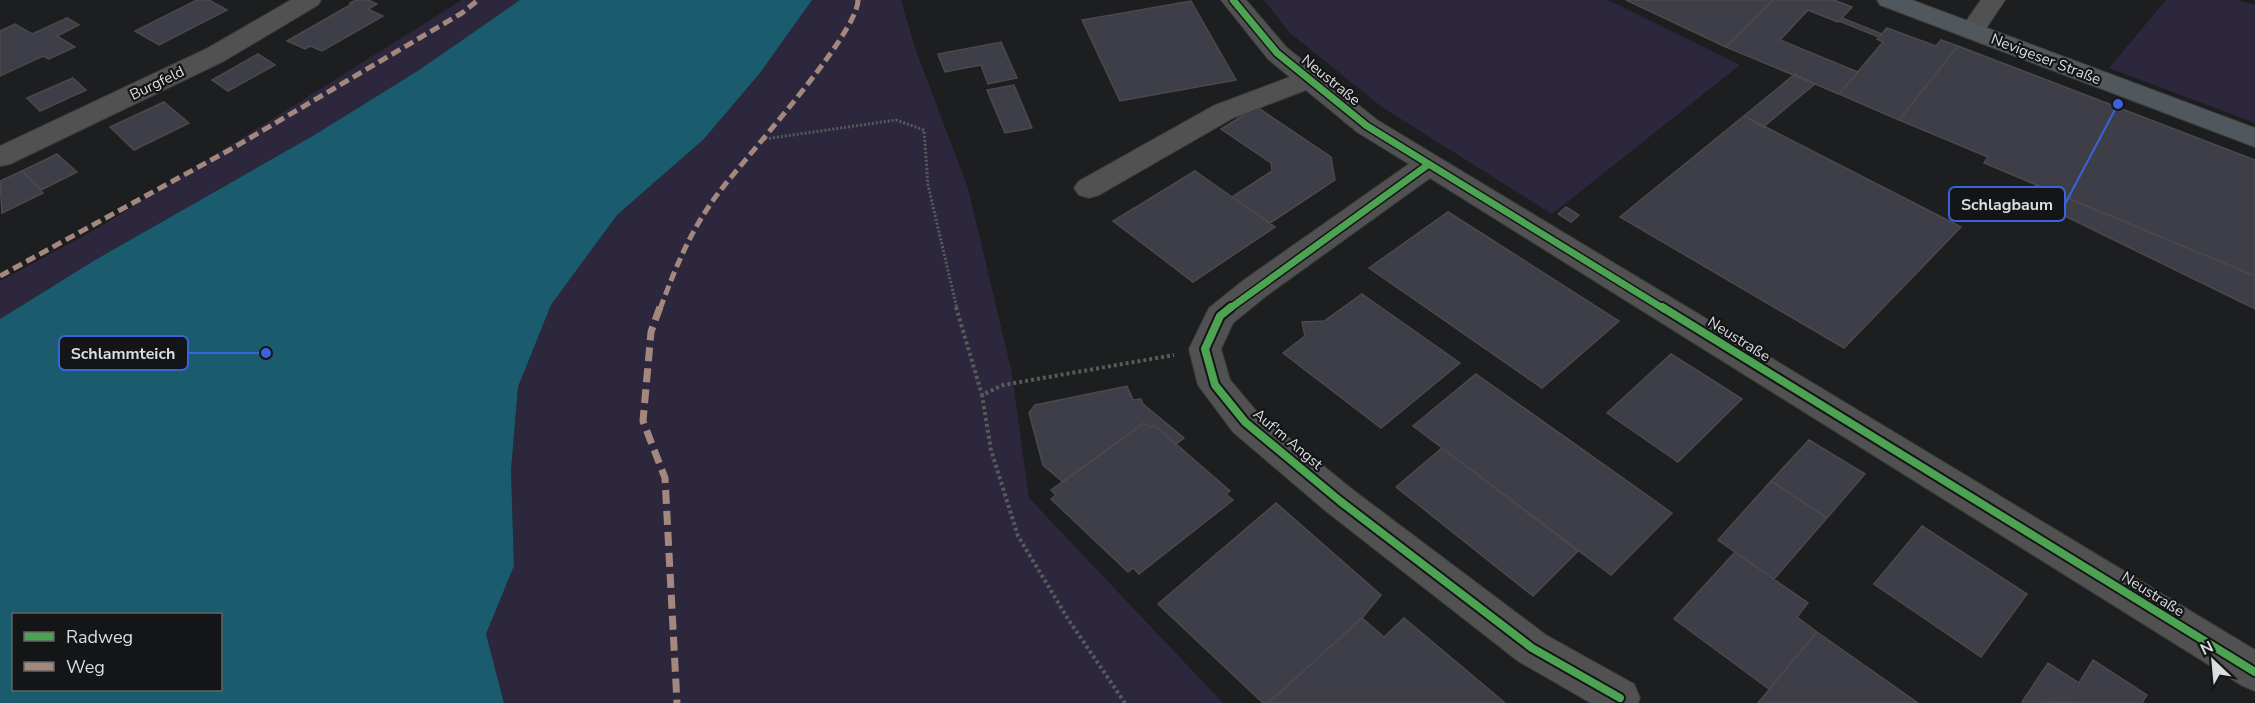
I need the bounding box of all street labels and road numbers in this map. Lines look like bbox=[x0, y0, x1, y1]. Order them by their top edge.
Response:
street label: Nevigeser Straße bbox=[1988, 29, 2104, 89]
street label: Neustraße bbox=[1297, 50, 1365, 110]
street label: Burgfeld bbox=[126, 61, 188, 105]
street label: Neustraße bbox=[1704, 312, 1774, 366]
street label: Auf'm Angst bbox=[1249, 404, 1328, 474]
street label: Neustraße bbox=[2118, 567, 2188, 621]

